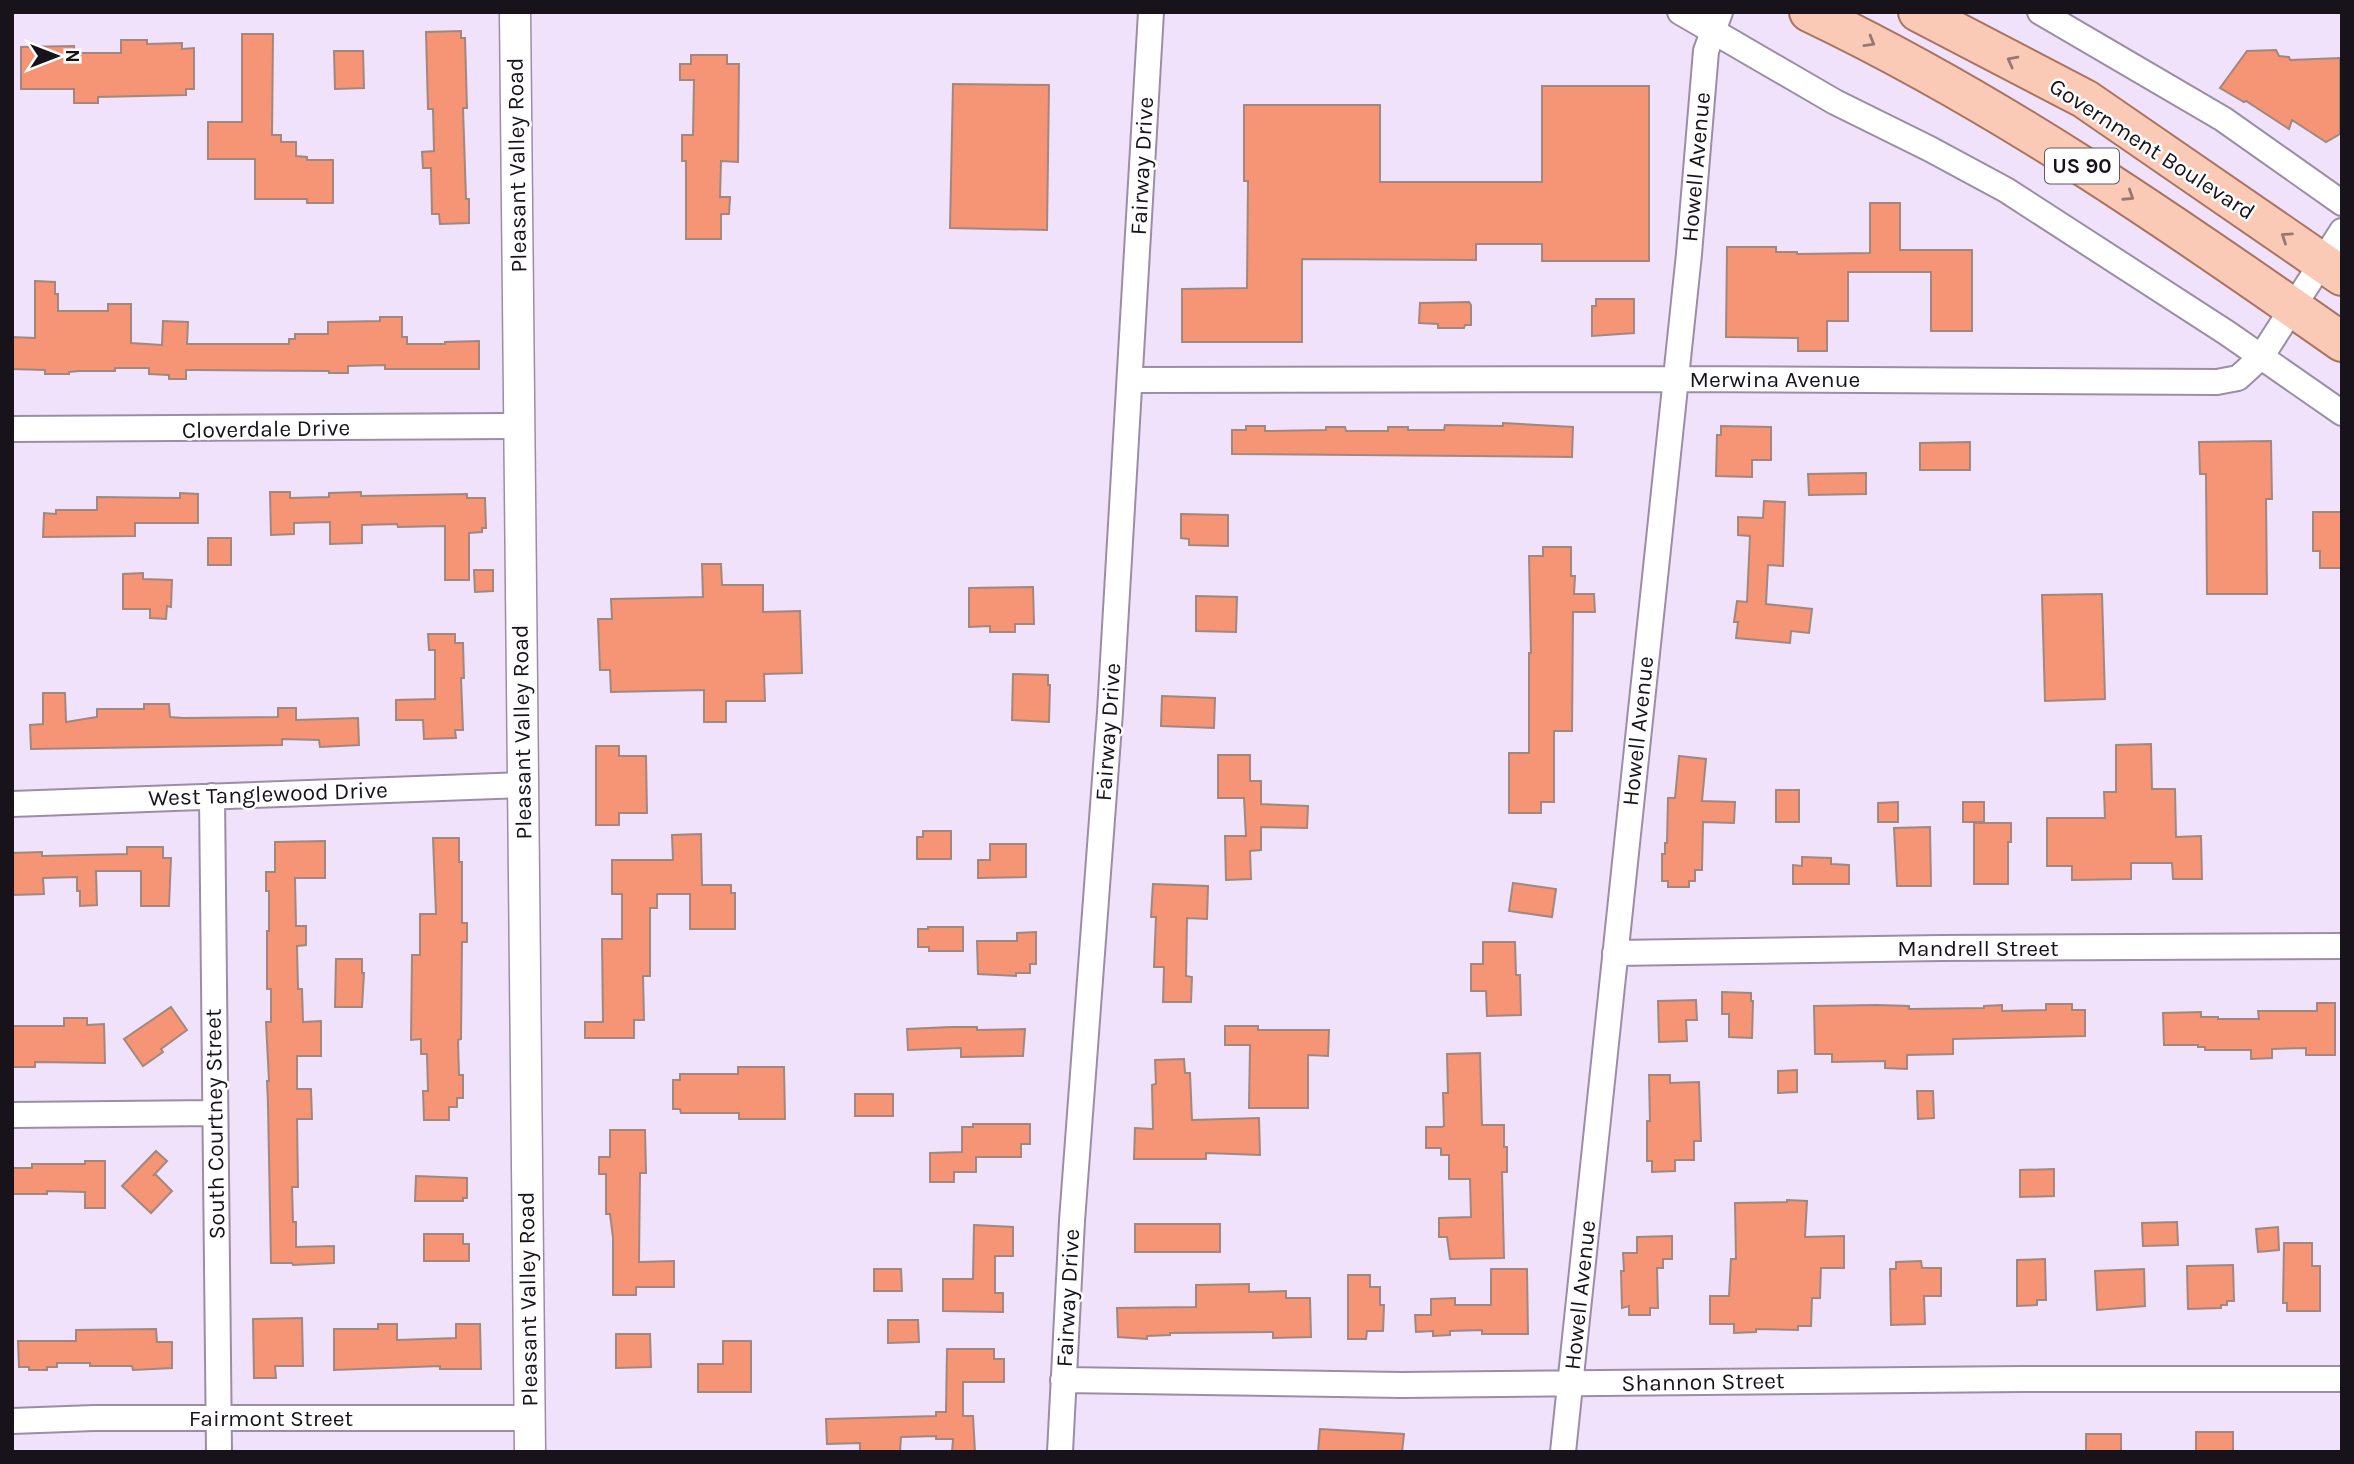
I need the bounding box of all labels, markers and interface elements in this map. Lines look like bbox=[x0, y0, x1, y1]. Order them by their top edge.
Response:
north arrow bbox=[21, 21, 91, 91]
one-way arrow bbox=[1863, 34, 1875, 47]
text: N bbox=[61, 49, 83, 63]
one-way arrow bbox=[2007, 56, 2019, 70]
street label: Pleasant Valley Road bbox=[502, 57, 532, 273]
street label: Government Boulevard bbox=[2044, 72, 2260, 226]
street label: Howell Avenue bbox=[1676, 91, 1716, 243]
street label: Fairway Drive bbox=[1125, 96, 1159, 236]
road number: US 90 bbox=[2045, 148, 2119, 184]
one-way arrow bbox=[2121, 187, 2134, 200]
one-way arrow bbox=[2281, 233, 2294, 245]
street label: Merwina Avenue bbox=[1690, 366, 1860, 393]
street label: Cloverdale Drive bbox=[182, 414, 350, 444]
street label: Pleasant Valley Road bbox=[507, 624, 537, 840]
street label: Howell Avenue bbox=[1617, 655, 1659, 807]
street label: Fairway Drive bbox=[1090, 662, 1126, 802]
street label: West Tanglewood Drive bbox=[148, 776, 388, 812]
street label: Mandrell Street bbox=[1897, 935, 2059, 962]
street label: South Courtney Street bbox=[199, 1008, 231, 1240]
street label: Pleasant Valley Road bbox=[513, 1191, 543, 1407]
street label: Howell Avenue bbox=[1559, 1219, 1601, 1371]
street label: Fairway Drive bbox=[1051, 1228, 1085, 1368]
street label: Shannon Street bbox=[1621, 1367, 1785, 1397]
street label: Fairmont Street bbox=[189, 1405, 354, 1432]

